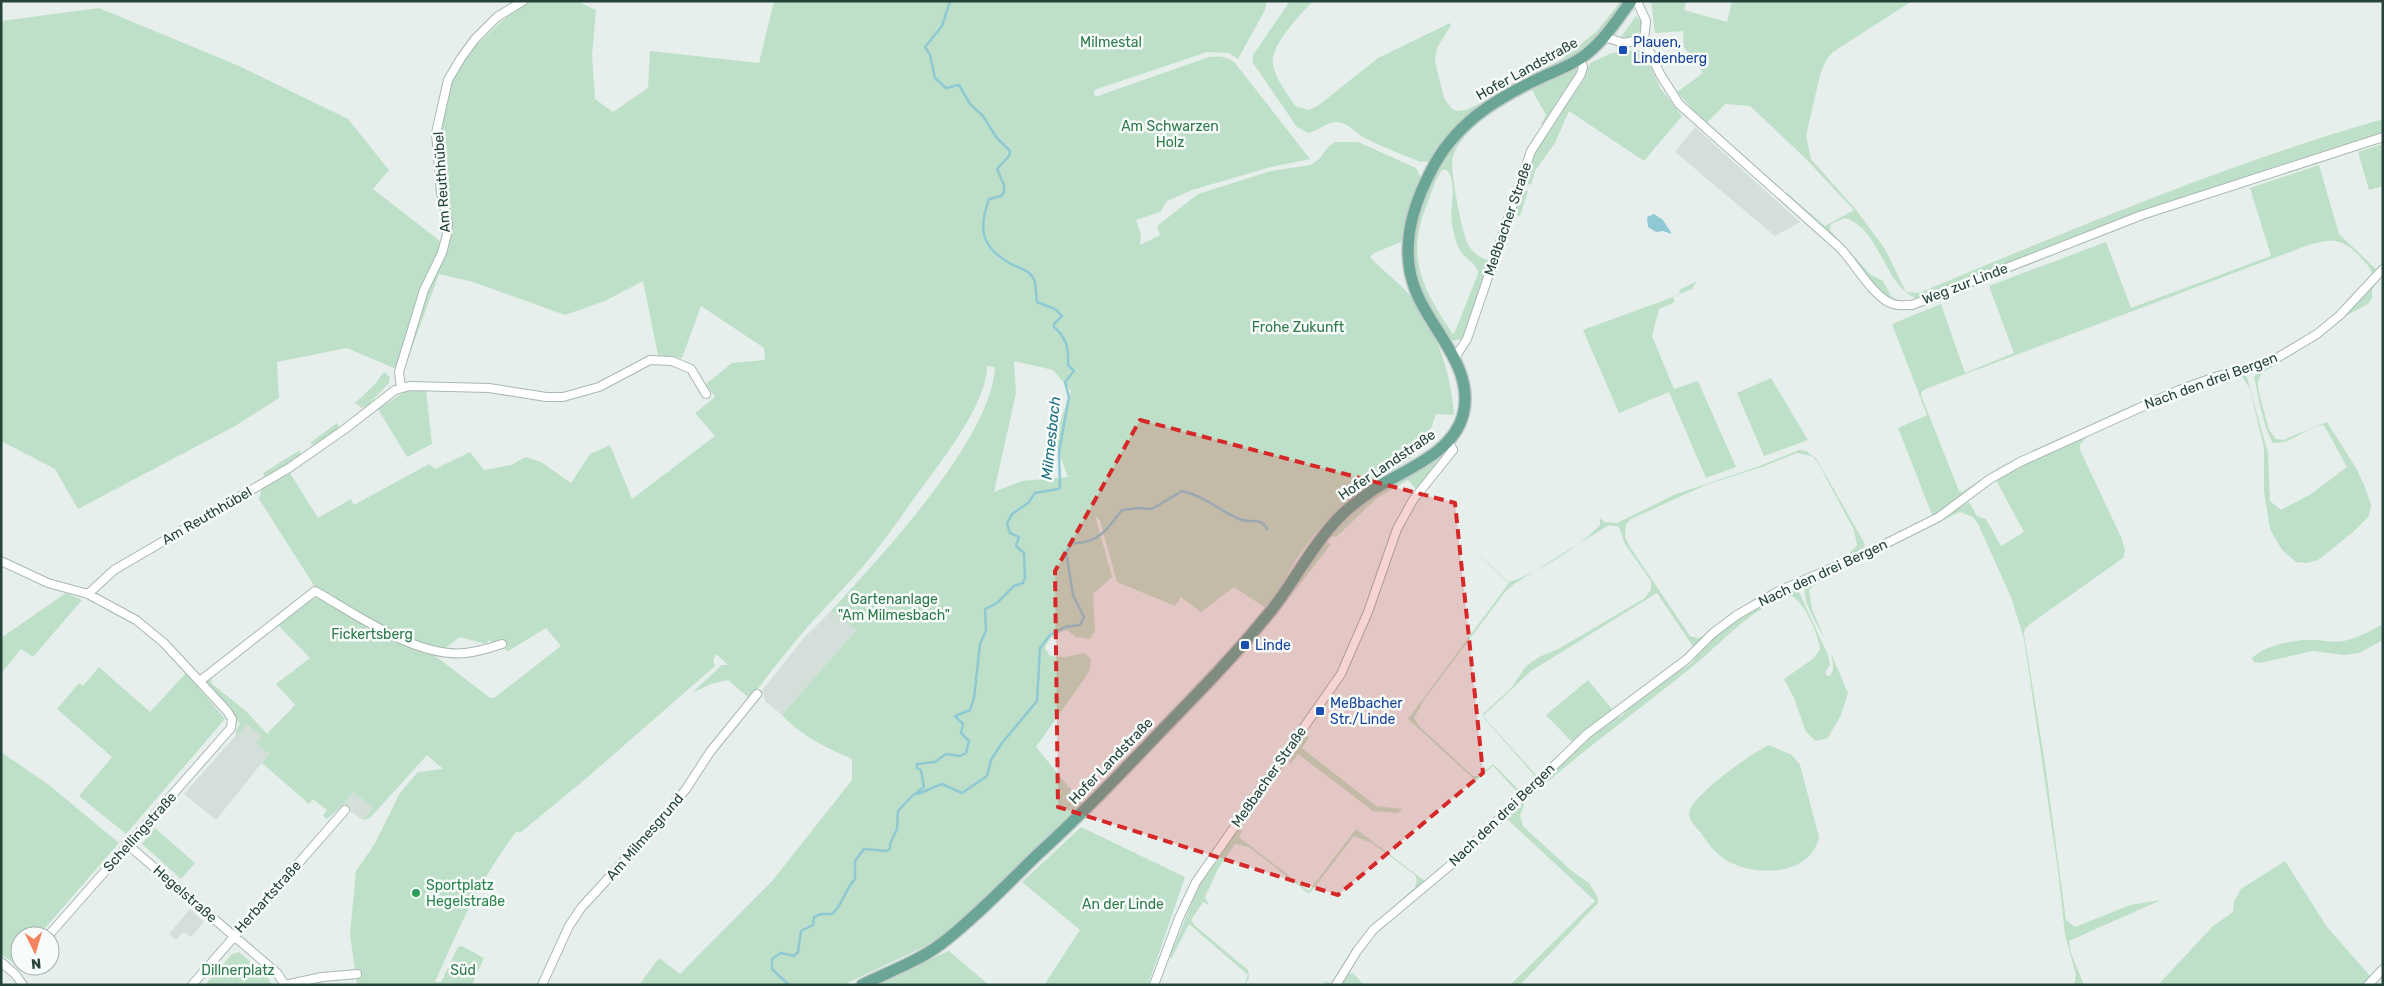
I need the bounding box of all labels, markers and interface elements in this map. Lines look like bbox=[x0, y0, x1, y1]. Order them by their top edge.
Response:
park label: Milmestal bbox=[1080, 34, 1142, 51]
street label: Hofer Landstraße bbox=[1473, 34, 1581, 104]
place label: Plauen, Lindenberg bbox=[1633, 34, 1707, 67]
marker: Plauen, Lindenberg bbox=[1617, 44, 1629, 56]
park label: Am Schwarzen Holz bbox=[1121, 118, 1219, 151]
street label: Am Reuthhübel bbox=[430, 131, 454, 233]
street label: Meßbacher Straße bbox=[1481, 160, 1535, 278]
street label: Weg zur Linde bbox=[1920, 260, 2010, 308]
park label: Frohe Zukunft bbox=[1252, 319, 1345, 336]
street label: Nach den drei Bergen bbox=[2142, 349, 2280, 413]
water label: Milmesbach bbox=[1038, 395, 1064, 481]
street label: Hofer Landstraße bbox=[1335, 426, 1439, 504]
street label: Am Reuthhübel bbox=[159, 483, 255, 549]
street label: Nach den drei Bergen bbox=[1756, 536, 1890, 610]
park label: Gartenanlage "Am Milmesbach" bbox=[838, 591, 950, 624]
park label: Fickertsberg bbox=[331, 626, 413, 643]
place label: Linde bbox=[1255, 637, 1291, 654]
marker: Linde bbox=[1239, 639, 1251, 651]
place label: Meßbacher Str./Linde bbox=[1330, 695, 1403, 728]
marker: Meßbacher Str./Linde bbox=[1314, 705, 1326, 717]
street label: Hofer Landstraße bbox=[1065, 714, 1157, 808]
street label: Meßbacher Straße bbox=[1228, 723, 1310, 831]
street label: Nach den drei Bergen bbox=[1446, 760, 1558, 870]
street label: Schellingstraße bbox=[100, 788, 180, 875]
street label: Am Milmesgrund bbox=[603, 790, 687, 884]
street label: Herbartstraße bbox=[231, 857, 305, 937]
street label: Hegelstraße bbox=[150, 862, 221, 926]
place label: Sportplatz Hegelstraße bbox=[426, 877, 505, 910]
marker: Sportplatz Hegelstraße bbox=[410, 887, 422, 899]
park label: An der Linde bbox=[1082, 896, 1164, 913]
north arrow bbox=[10, 926, 60, 976]
text: N bbox=[30, 955, 42, 972]
park label: Dillnerplatz bbox=[201, 962, 275, 979]
park label: Süd bbox=[450, 962, 476, 979]

